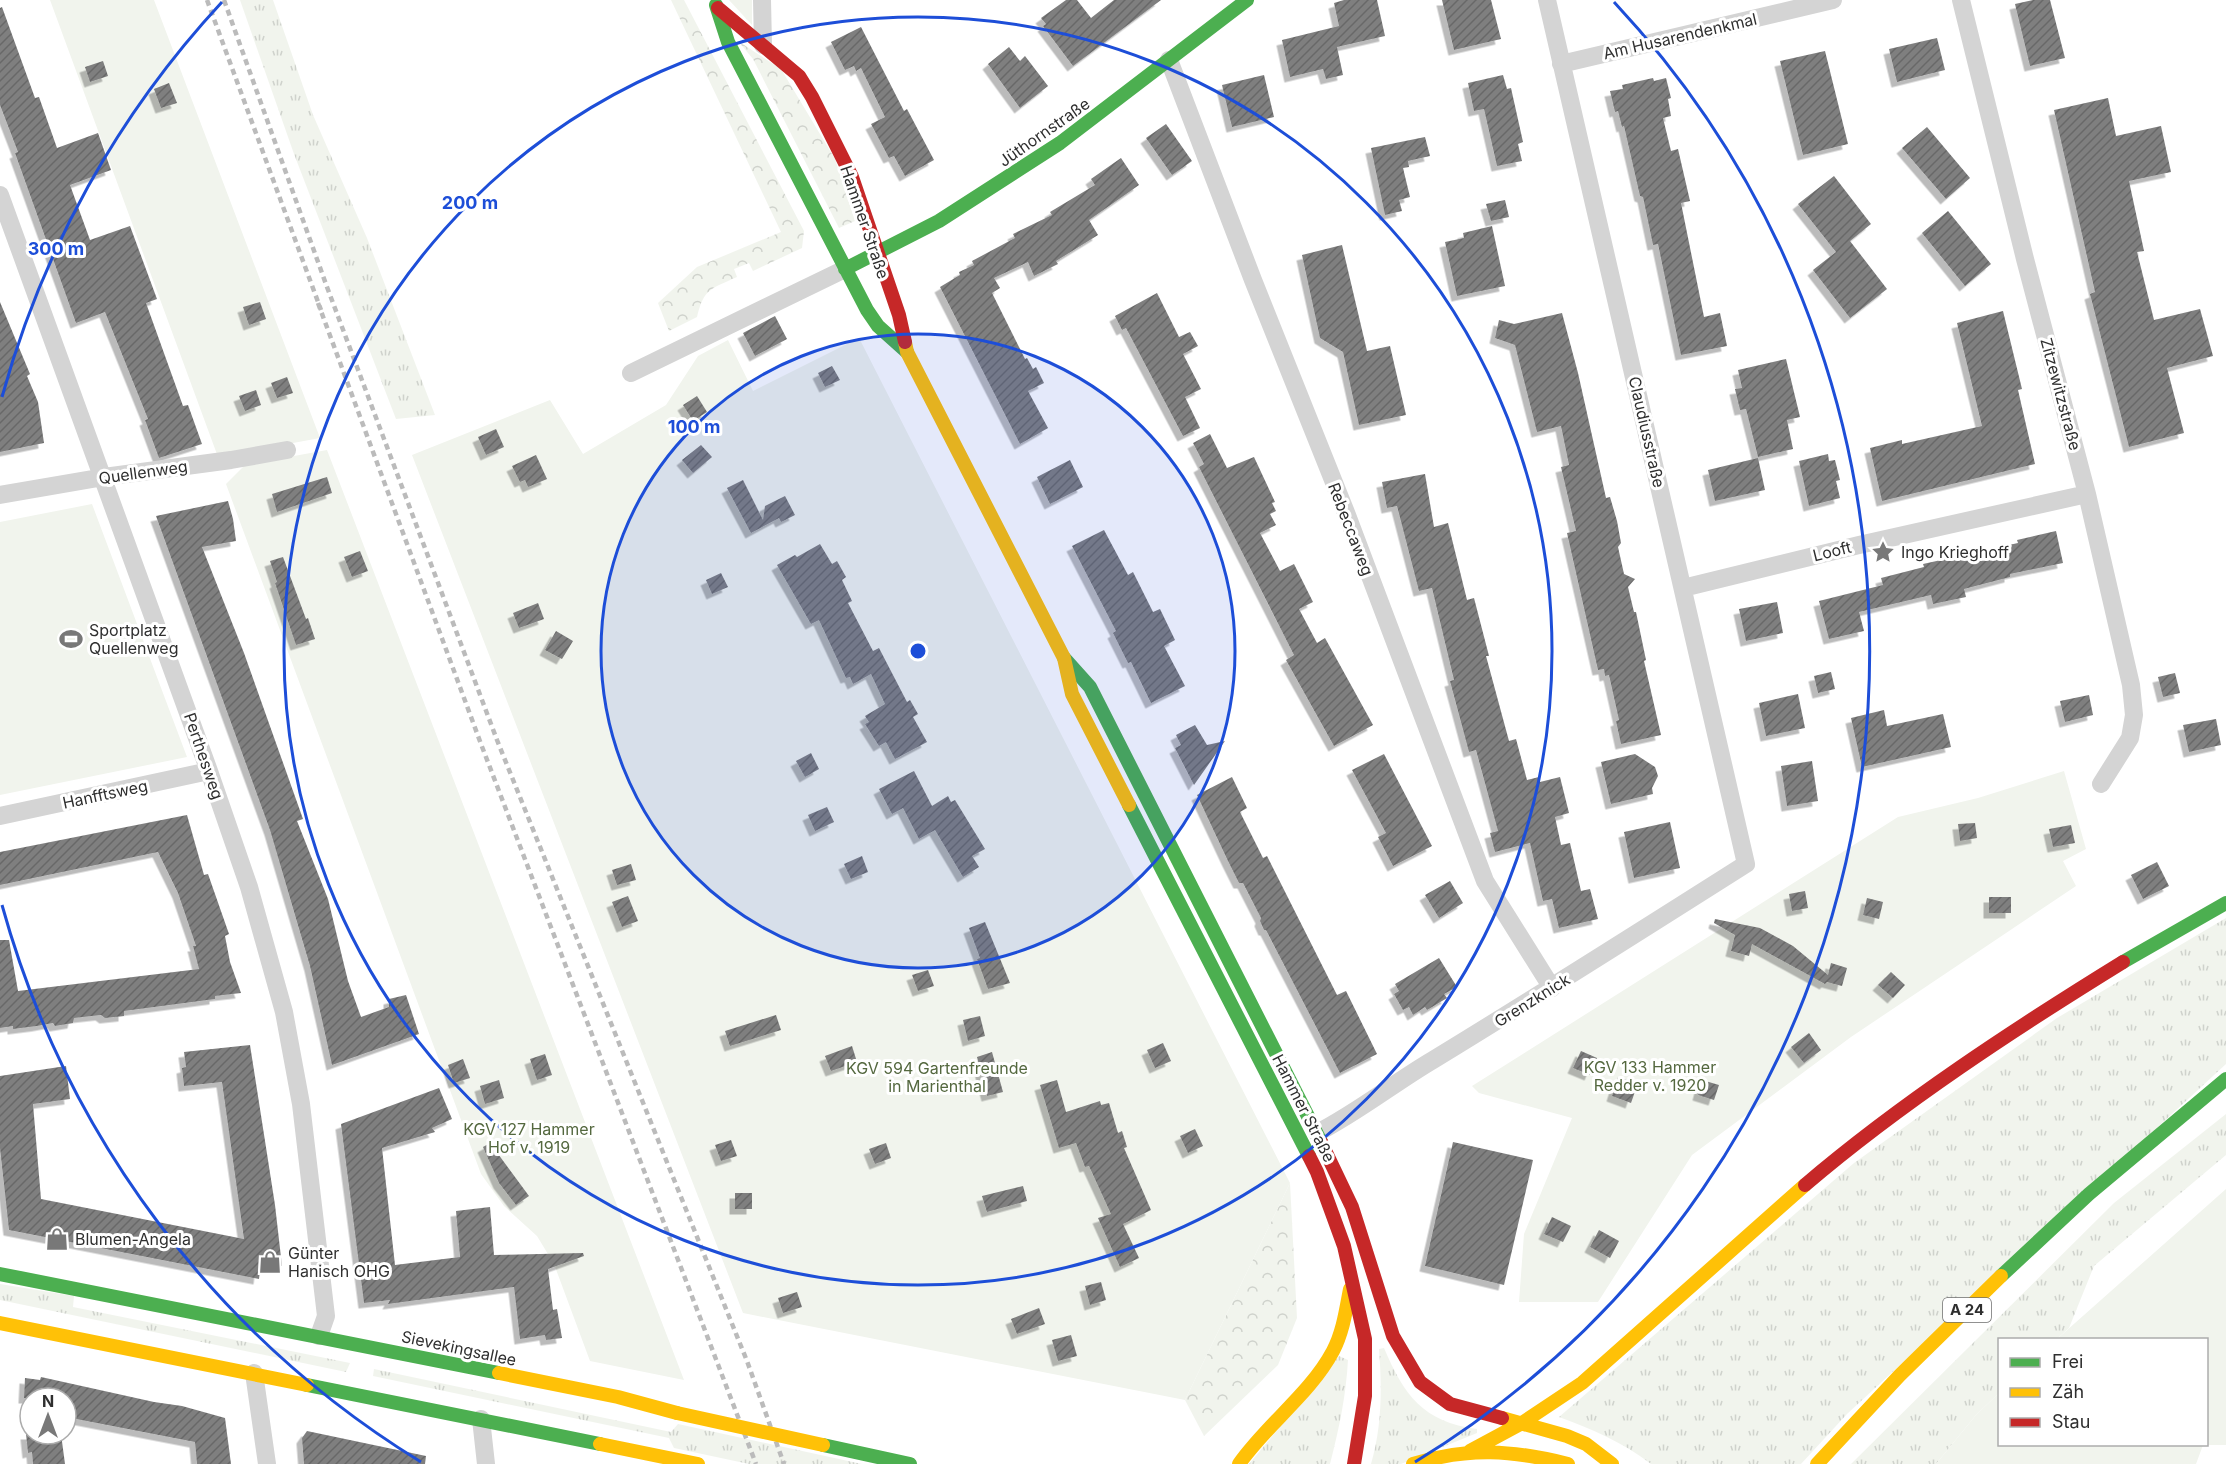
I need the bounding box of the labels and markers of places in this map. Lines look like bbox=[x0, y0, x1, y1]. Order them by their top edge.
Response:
place icon: Ingo Krieghoff bbox=[1870, 539, 1896, 565]
place label: Ingo Krieghoff bbox=[1901, 542, 2009, 562]
place label: Sportplatz Quellenweg bbox=[89, 620, 179, 658]
sports icon: Sportplatz Quellenweg bbox=[58, 626, 84, 652]
centre of rings bbox=[908, 641, 928, 661]
shop icon: Blumen-Angela bbox=[44, 1226, 70, 1252]
place label: Blumen-Angela bbox=[75, 1229, 191, 1249]
place label: Günter Hanisch OHG bbox=[288, 1243, 390, 1281]
shop icon: Günter Hanisch OHG bbox=[257, 1249, 283, 1275]

